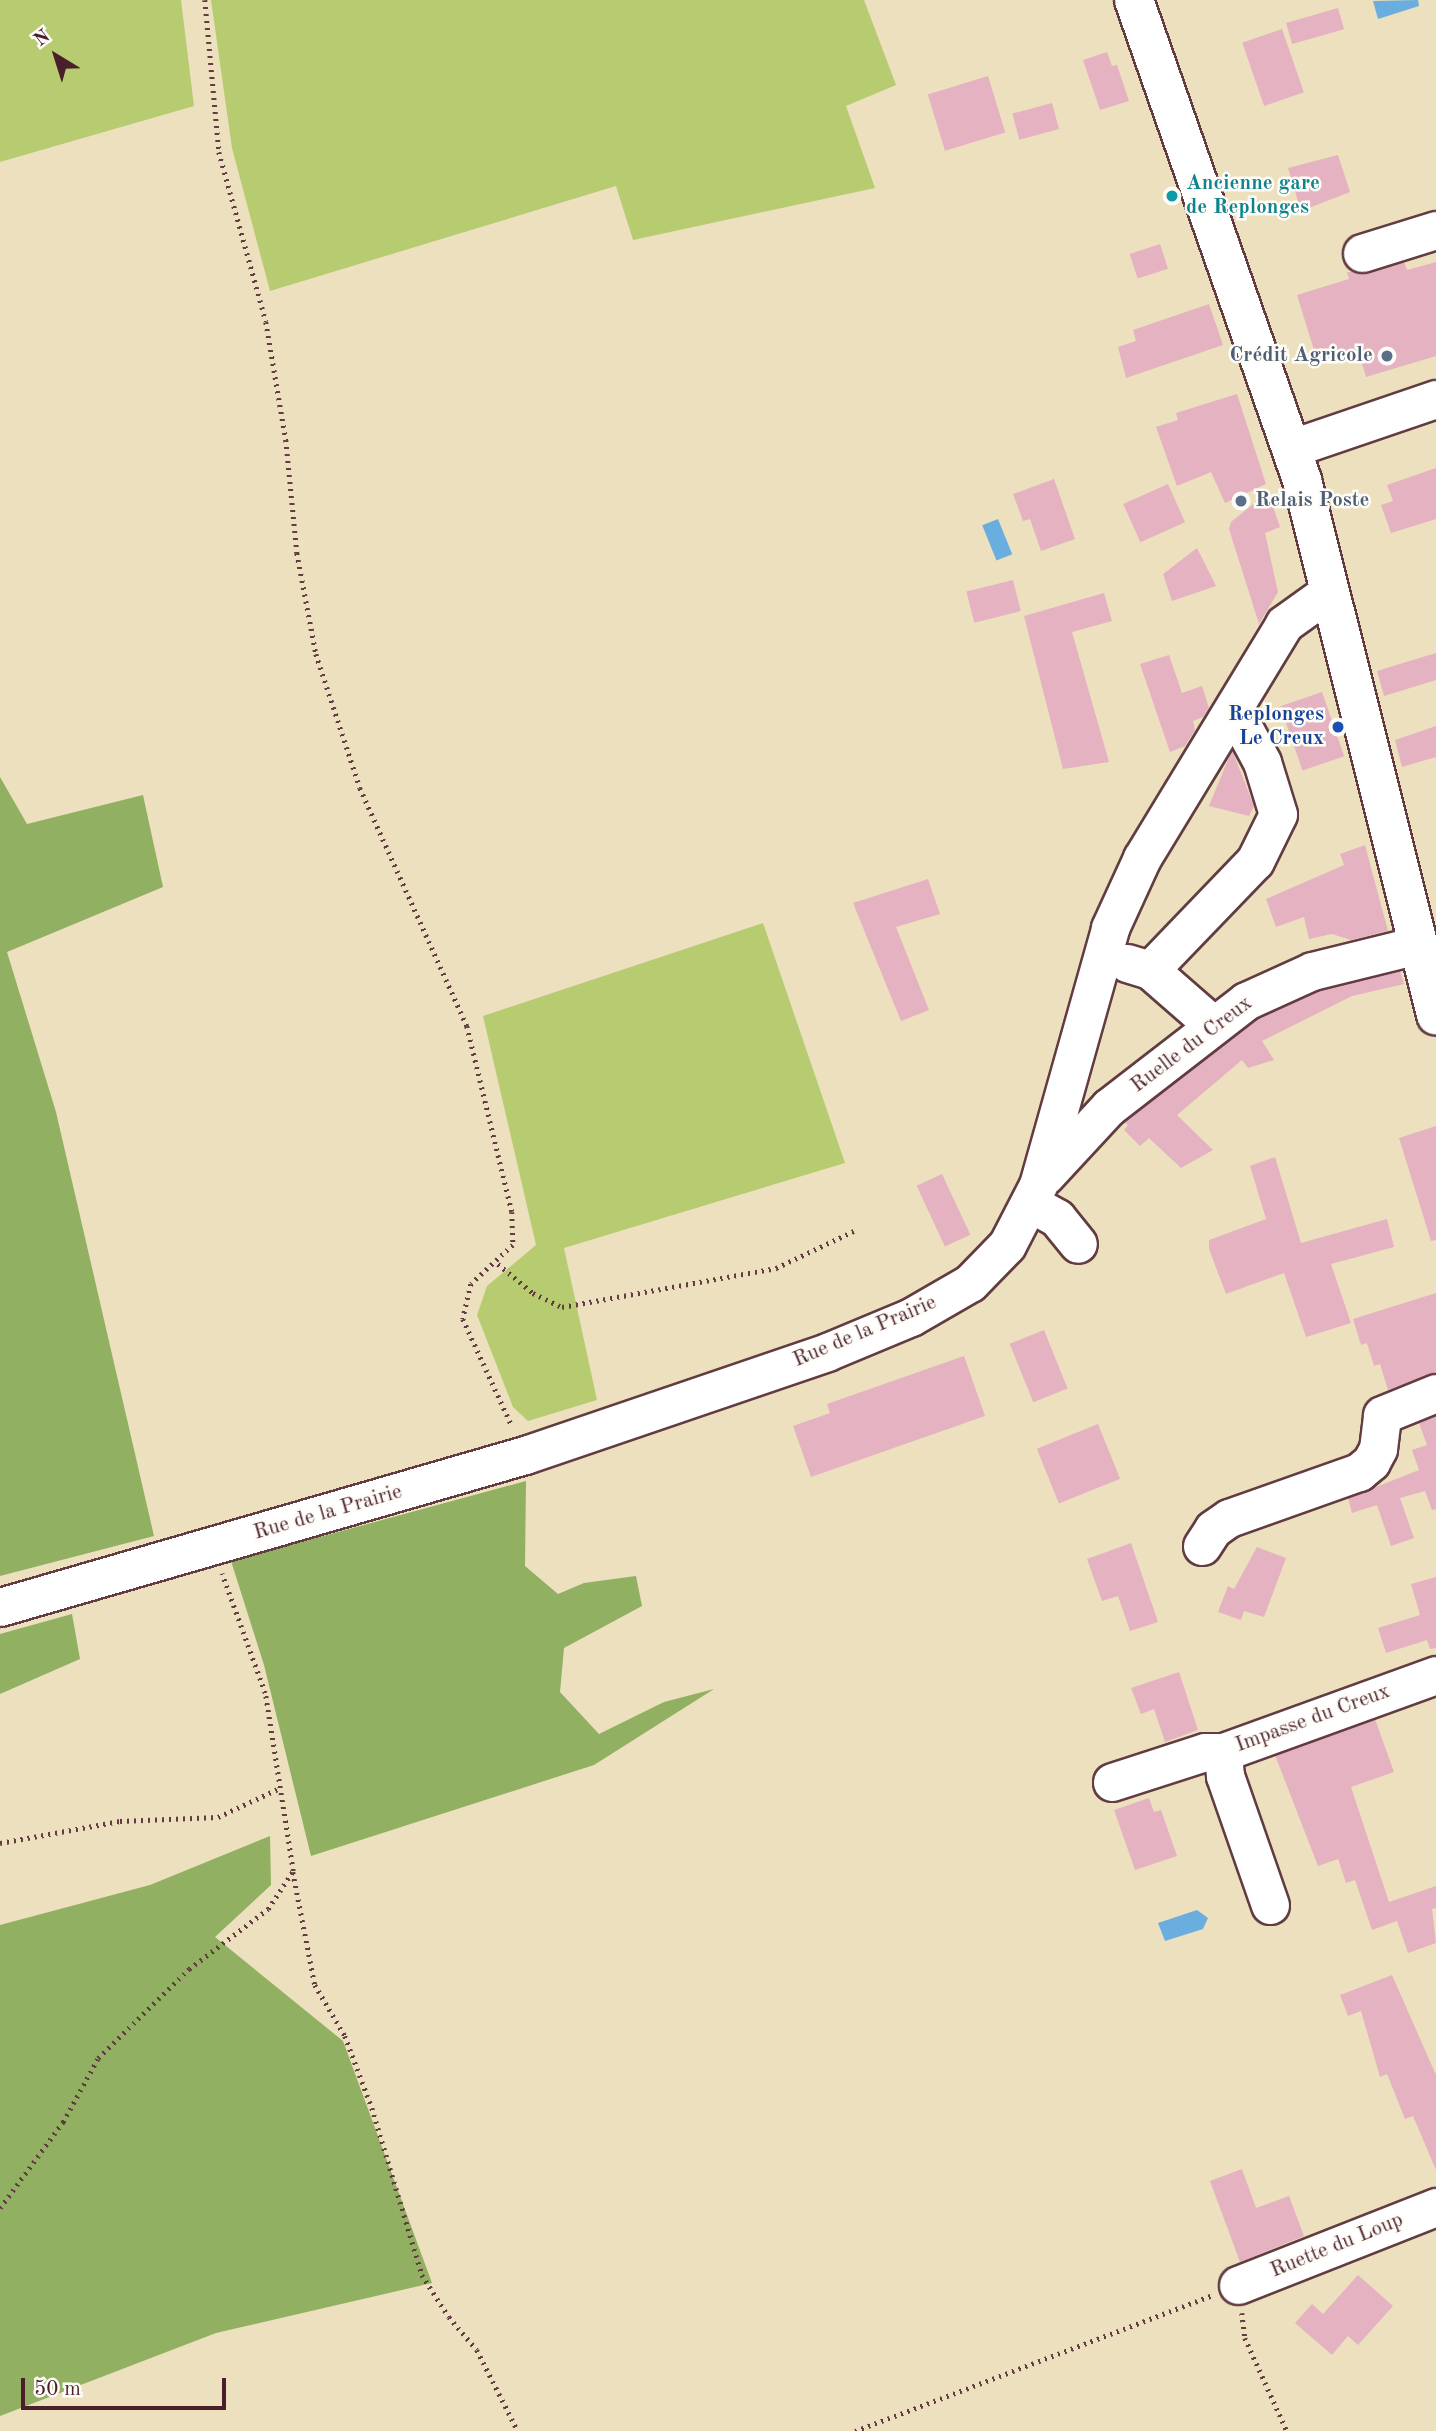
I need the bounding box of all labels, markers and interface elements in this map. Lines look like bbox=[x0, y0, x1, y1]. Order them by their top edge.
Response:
north arrow bbox=[21, 21, 91, 91]
text: N bbox=[31, 27, 54, 51]
place label: Ancienne gare de Replonges bbox=[1186, 171, 1320, 221]
marker: Ancienne gare de Replonges bbox=[1164, 188, 1180, 204]
place label: Crédit Agricole bbox=[1229, 343, 1373, 369]
marker: Crédit Agricole bbox=[1379, 348, 1395, 364]
place label: Relais Poste bbox=[1255, 488, 1369, 514]
marker: Relais Poste bbox=[1233, 493, 1249, 509]
place label: Replonges Le Creux bbox=[1228, 702, 1324, 752]
marker: Replonges Le Creux bbox=[1330, 719, 1346, 735]
street label: Ruelle du Creux bbox=[1126, 991, 1258, 1099]
street label: Rue de la Prairie bbox=[790, 1290, 940, 1374]
street label: Rue de la Prairie bbox=[251, 1480, 405, 1546]
street label: Impasse du Creux bbox=[1232, 1679, 1394, 1759]
street label: Ruette du Loup bbox=[1267, 2208, 1407, 2284]
scale bar bbox=[24, 2364, 229, 2408]
text: 50 m bbox=[34, 2379, 81, 2400]

